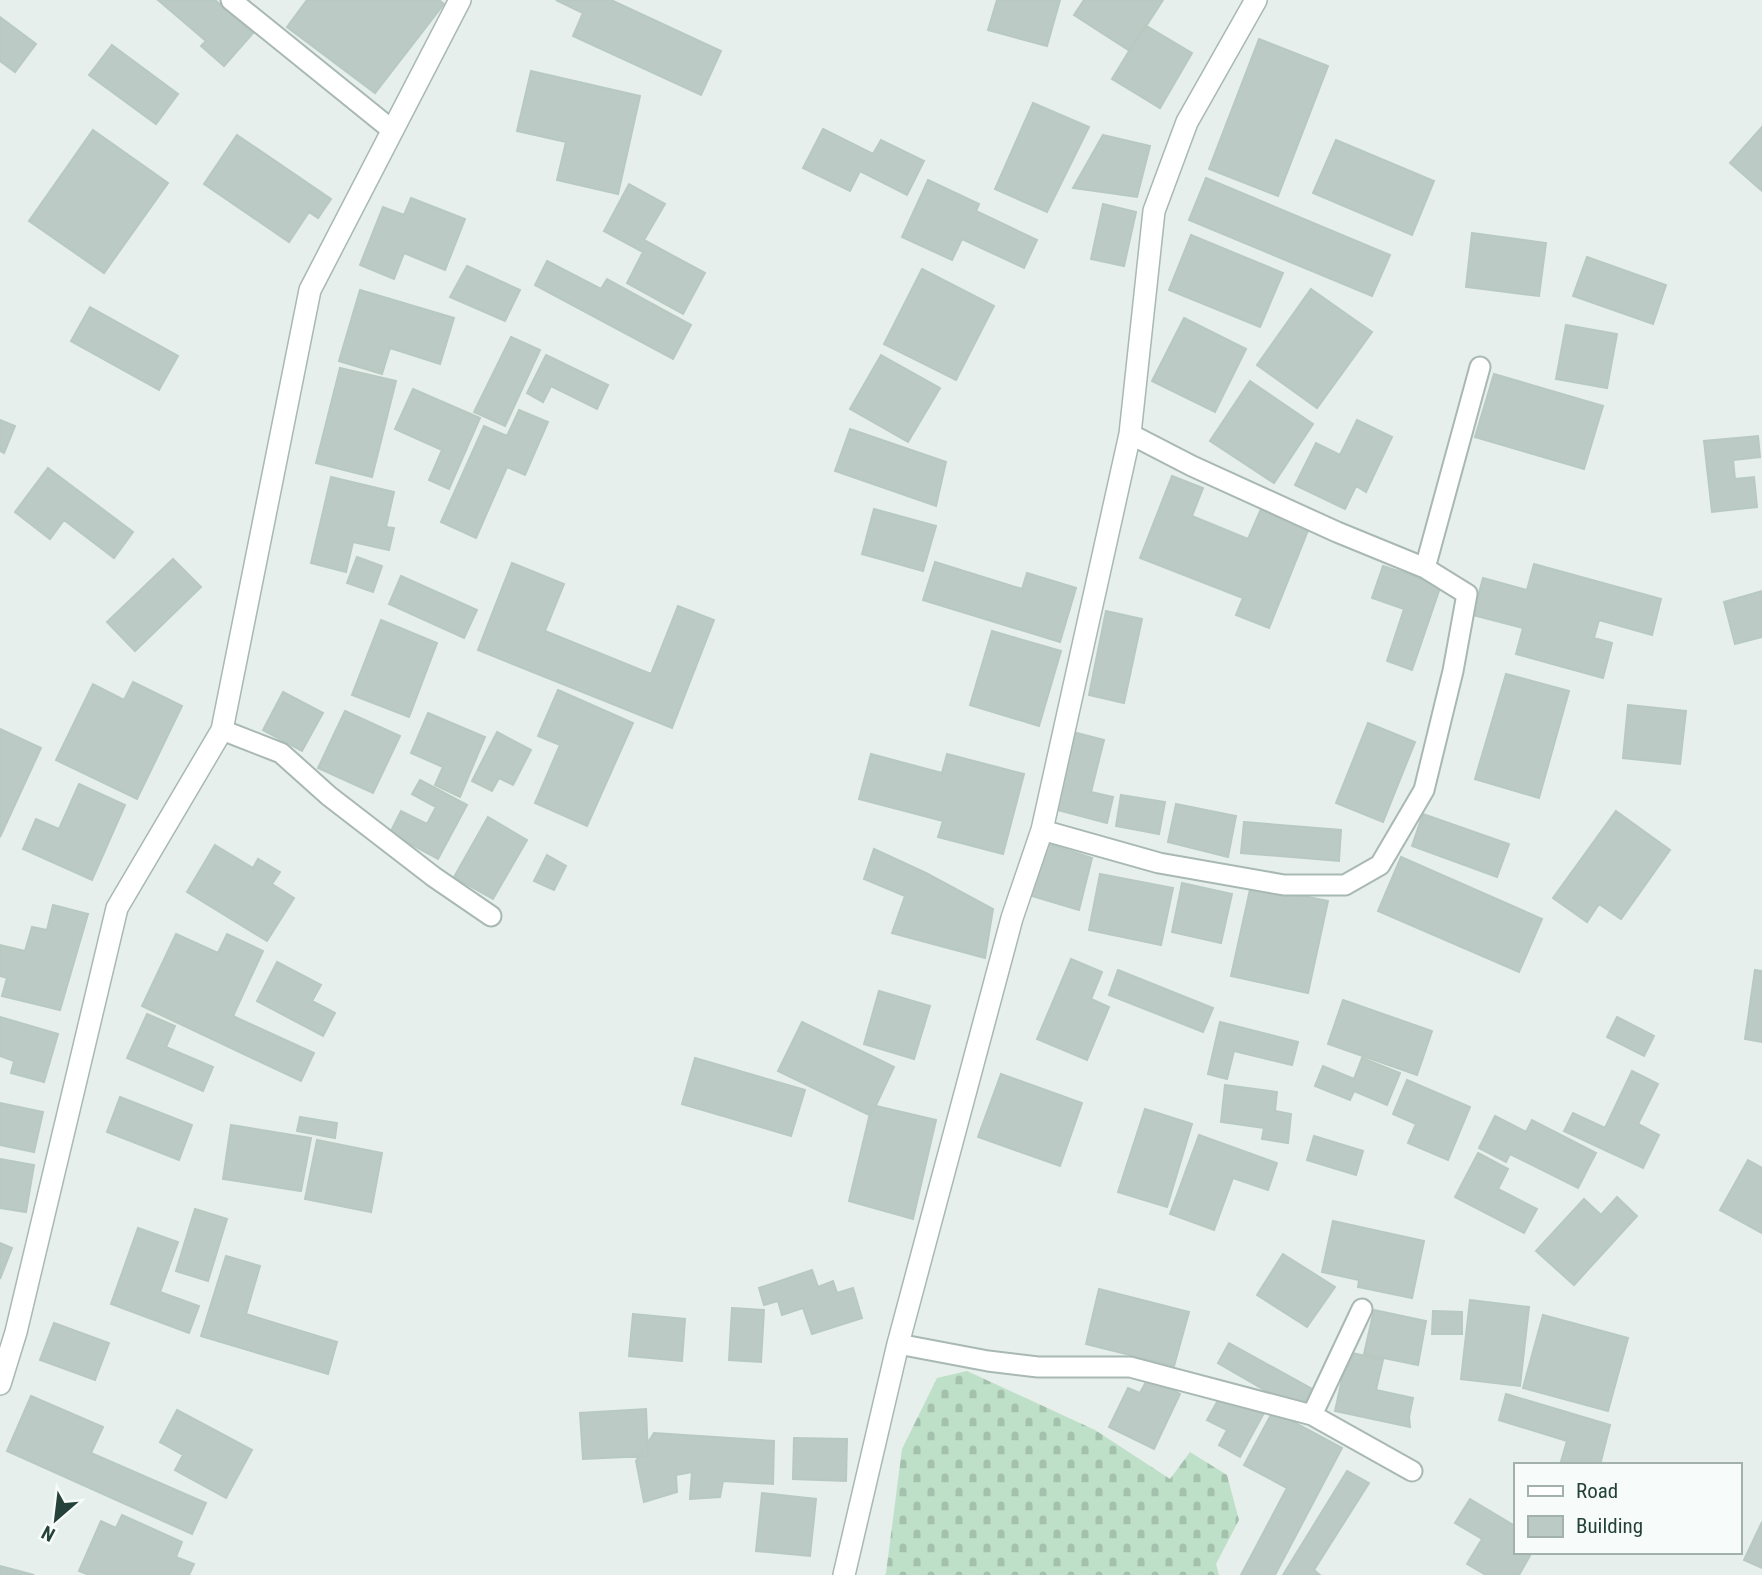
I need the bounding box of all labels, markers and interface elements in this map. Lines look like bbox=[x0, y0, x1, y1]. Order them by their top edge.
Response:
legend bbox=[1514, 1463, 1741, 1554]
text: Road bbox=[1576, 1479, 1618, 1503]
north arrow bbox=[21, 1484, 91, 1554]
text: Building bbox=[1576, 1514, 1643, 1538]
text: N bbox=[38, 1521, 59, 1546]

